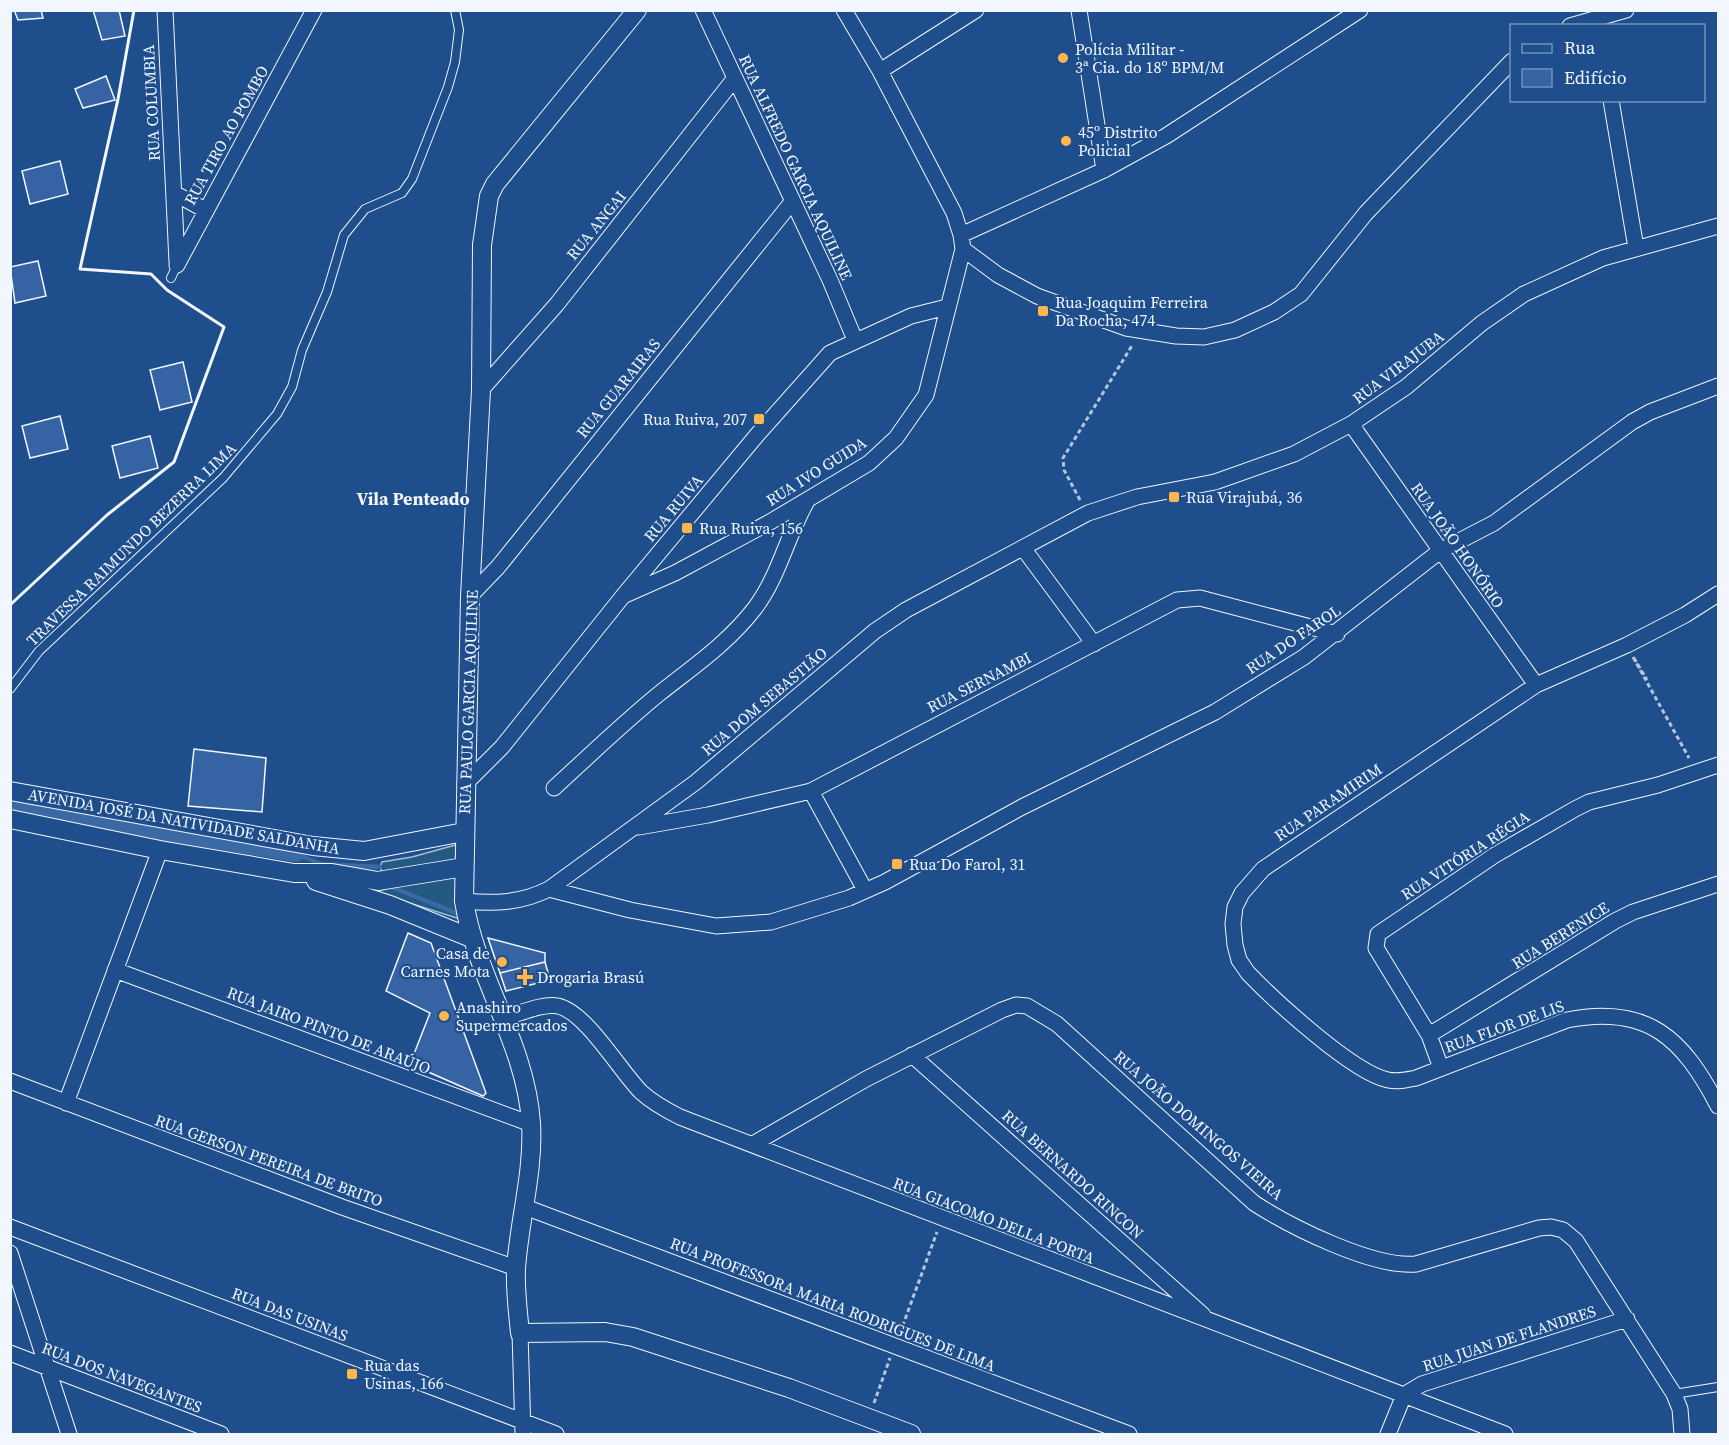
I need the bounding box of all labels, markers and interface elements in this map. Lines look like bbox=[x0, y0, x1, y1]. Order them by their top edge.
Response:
legend bbox=[1510, 24, 1705, 102]
text: Rua bbox=[1564, 35, 1596, 60]
place label: Polícia Militar - 3ª Cia. do 18º BPM/M bbox=[1075, 38, 1224, 78]
street label: RUA COLUMBIA bbox=[137, 44, 165, 162]
street label: RUA ALFREDO GARCIA AQUILINE bbox=[734, 51, 858, 284]
marker: Polícia Militar - 3ª Cia. do 18º BPM/M bbox=[1056, 51, 1070, 65]
street label: RUA TIRO AO POMBO bbox=[179, 61, 273, 209]
text: Edifício bbox=[1564, 65, 1627, 90]
place label: 45º Distrito Policial bbox=[1078, 121, 1158, 161]
marker: 45º Distrito Policial bbox=[1059, 134, 1073, 148]
street label: RUA ANGAI bbox=[561, 186, 631, 264]
place label: Rua Joaquim Ferreira Da Rocha, 474 bbox=[1055, 291, 1209, 331]
marker: Rua Joaquim Ferreira Da Rocha, 474 bbox=[1036, 304, 1050, 318]
street label: RUA VIRAJUBA bbox=[1348, 325, 1449, 409]
street label: RUA GUARAIRAS bbox=[571, 333, 665, 443]
place label: Rua Ruiva, 207 bbox=[643, 408, 747, 430]
marker: Rua Ruiva, 207 bbox=[752, 412, 766, 426]
street label: RUA IVO GUIDA bbox=[762, 431, 871, 511]
street label: TRAVESSA RAIMUNDO BEZERRA LIMA bbox=[21, 437, 241, 651]
street label: RUA RUIVA bbox=[638, 470, 708, 546]
street label: RUA JOÃO HONÓRIO bbox=[1406, 478, 1510, 612]
district label: Vila Penteado bbox=[356, 486, 470, 511]
place label: Rua Virajubá, 36 bbox=[1186, 486, 1302, 508]
marker: Rua Virajubá, 36 bbox=[1167, 490, 1181, 504]
place label: Rua Ruiva, 156 bbox=[699, 517, 803, 539]
marker: Rua Ruiva, 156 bbox=[680, 521, 694, 535]
street label: RUA PAULO GARCIA AQUILINE bbox=[453, 589, 483, 815]
street label: RUA DO FAROL bbox=[1241, 599, 1345, 679]
street label: RUA DOM SEBASTIÃO bbox=[696, 642, 832, 760]
street label: RUA SERNAMBI bbox=[923, 646, 1035, 718]
street label: RUA PARAMIRIM bbox=[1270, 758, 1386, 846]
street label: AVENIDA JOSÉ DA NATIVIDADE SALDANHA bbox=[26, 783, 342, 859]
street label: RUA VITÓRIA RÉGIA bbox=[1396, 805, 1534, 905]
place label: Rua Do Farol, 31 bbox=[909, 853, 1026, 875]
marker: Rua Do Farol, 31 bbox=[890, 857, 904, 871]
street label: RUA BERENICE bbox=[1507, 896, 1613, 974]
place label: Casa de Carnes Mota bbox=[400, 942, 491, 982]
marker: Casa de Carnes Mota bbox=[495, 955, 509, 969]
place label: Drogaria Brasú bbox=[537, 966, 644, 988]
marker: Drogaria Brasú bbox=[518, 970, 532, 984]
street label: RUA JAIRO PINTO DE ARAÚJO bbox=[224, 981, 434, 1079]
street label: RUA FLOR DE LIS bbox=[1441, 994, 1567, 1058]
place label: Anashiro Supermercados bbox=[456, 996, 567, 1036]
marker: Anashiro Supermercados bbox=[437, 1009, 451, 1023]
street label: RUA JOÃO DOMINGOS VIEIRA bbox=[1110, 1045, 1289, 1205]
street label: RUA BERNARDO RINCON bbox=[997, 1104, 1149, 1244]
street label: RUA GERSON PEREIRA DE BRITO bbox=[152, 1108, 386, 1212]
street label: RUA GIACOMO DELLA PORTA bbox=[890, 1171, 1098, 1269]
street label: RUA PROFESSORA MARIA RODRIGUES DE LIMA bbox=[667, 1232, 999, 1377]
street label: RUA DAS USINAS bbox=[229, 1282, 351, 1346]
street label: RUA JUAN DE FLANDRES bbox=[1420, 1300, 1598, 1376]
street label: RUA DOS NAVEGANTES bbox=[39, 1336, 205, 1418]
place label: Rua das Usinas, 166 bbox=[364, 1354, 444, 1394]
marker: Rua das Usinas, 166 bbox=[345, 1367, 359, 1381]

